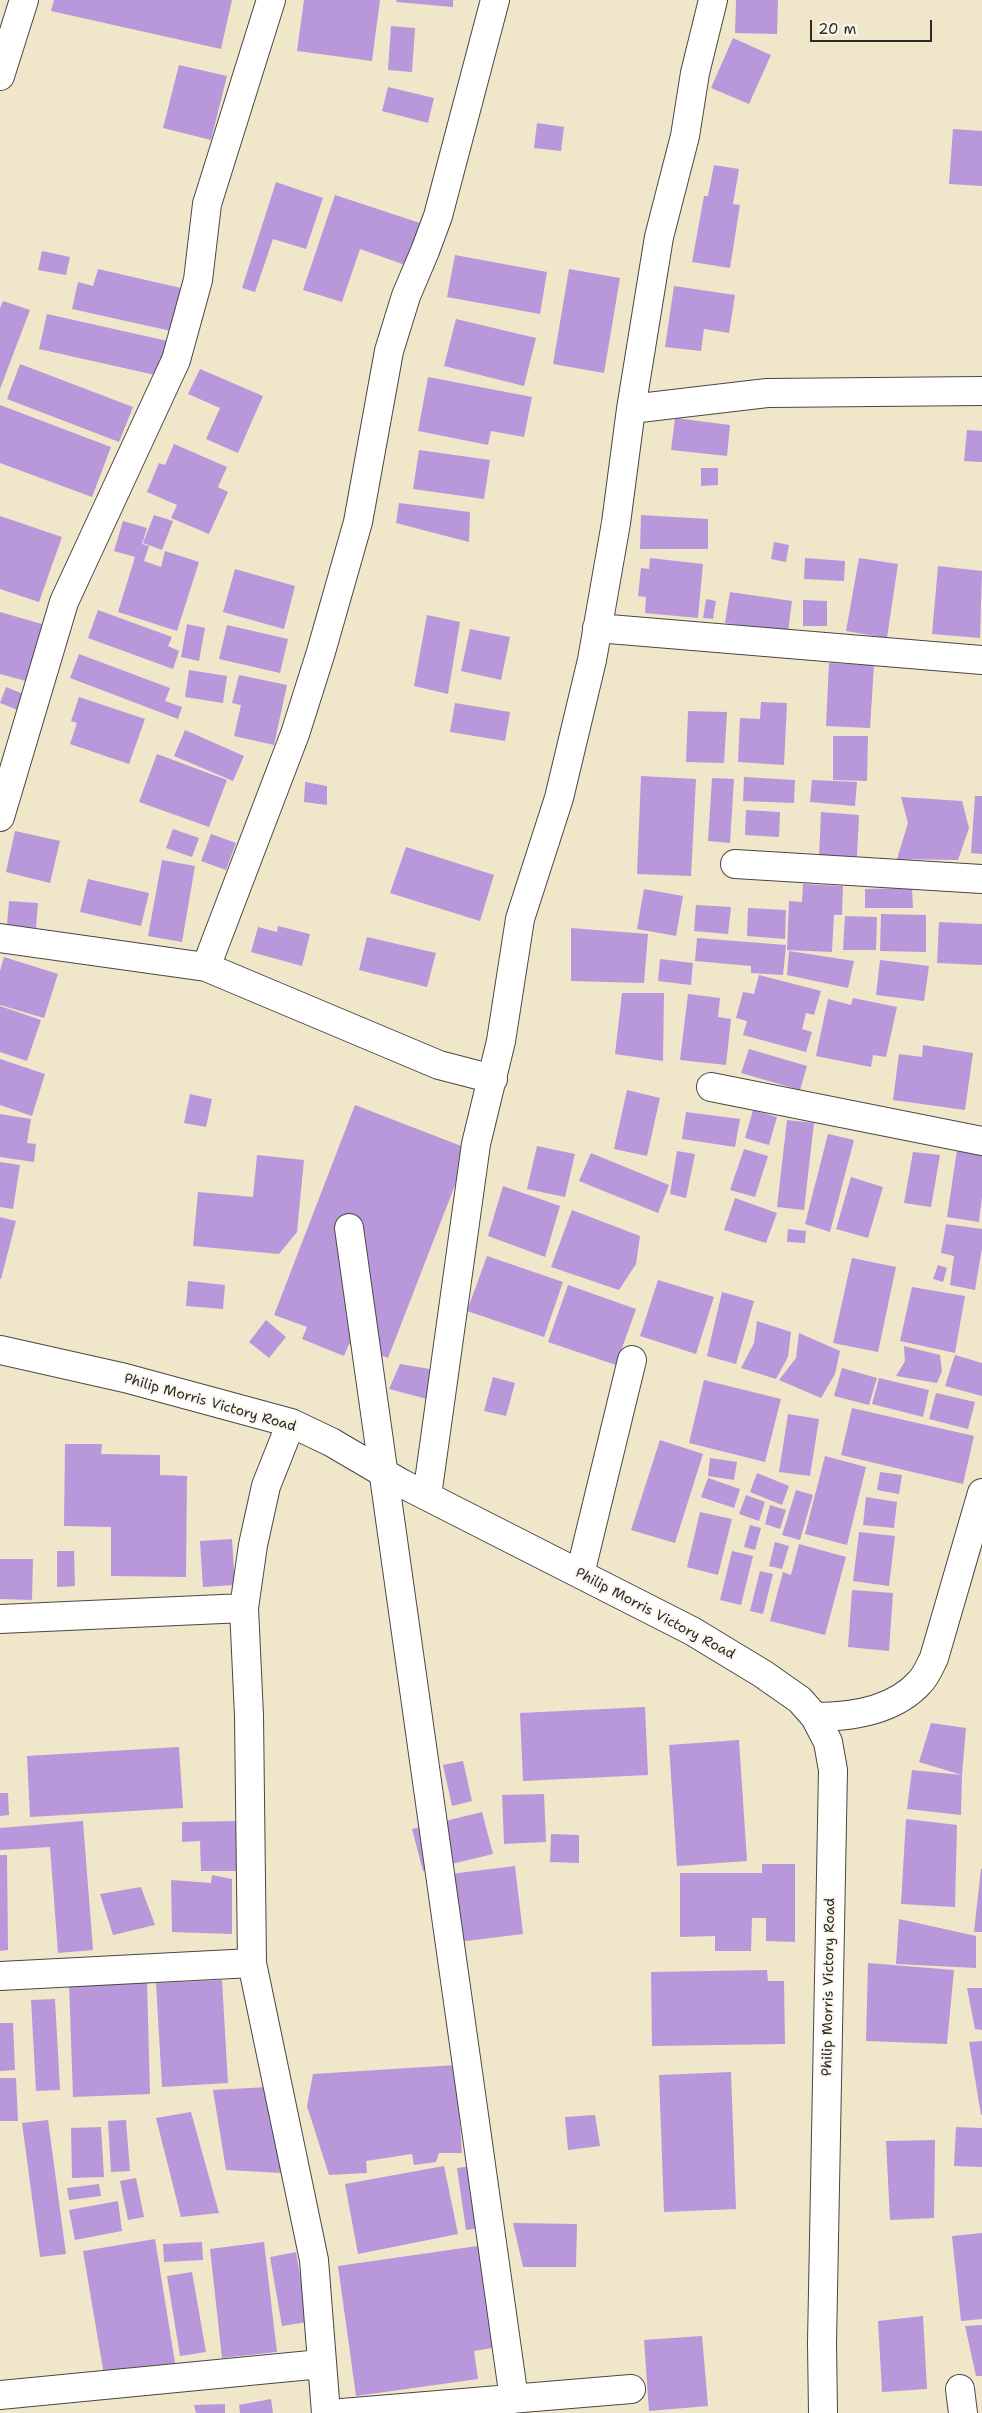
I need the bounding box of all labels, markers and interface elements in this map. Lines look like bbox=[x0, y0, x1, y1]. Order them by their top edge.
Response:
scale bar bbox=[812, 10, 934, 42]
text: 20 m bbox=[818, 19, 857, 39]
street label: Philip Morris Victory Road bbox=[122, 1370, 298, 1436]
street label: Philip Morris Victory Road bbox=[572, 1565, 738, 1663]
street label: Philip Morris Victory Road bbox=[819, 1898, 839, 2076]

